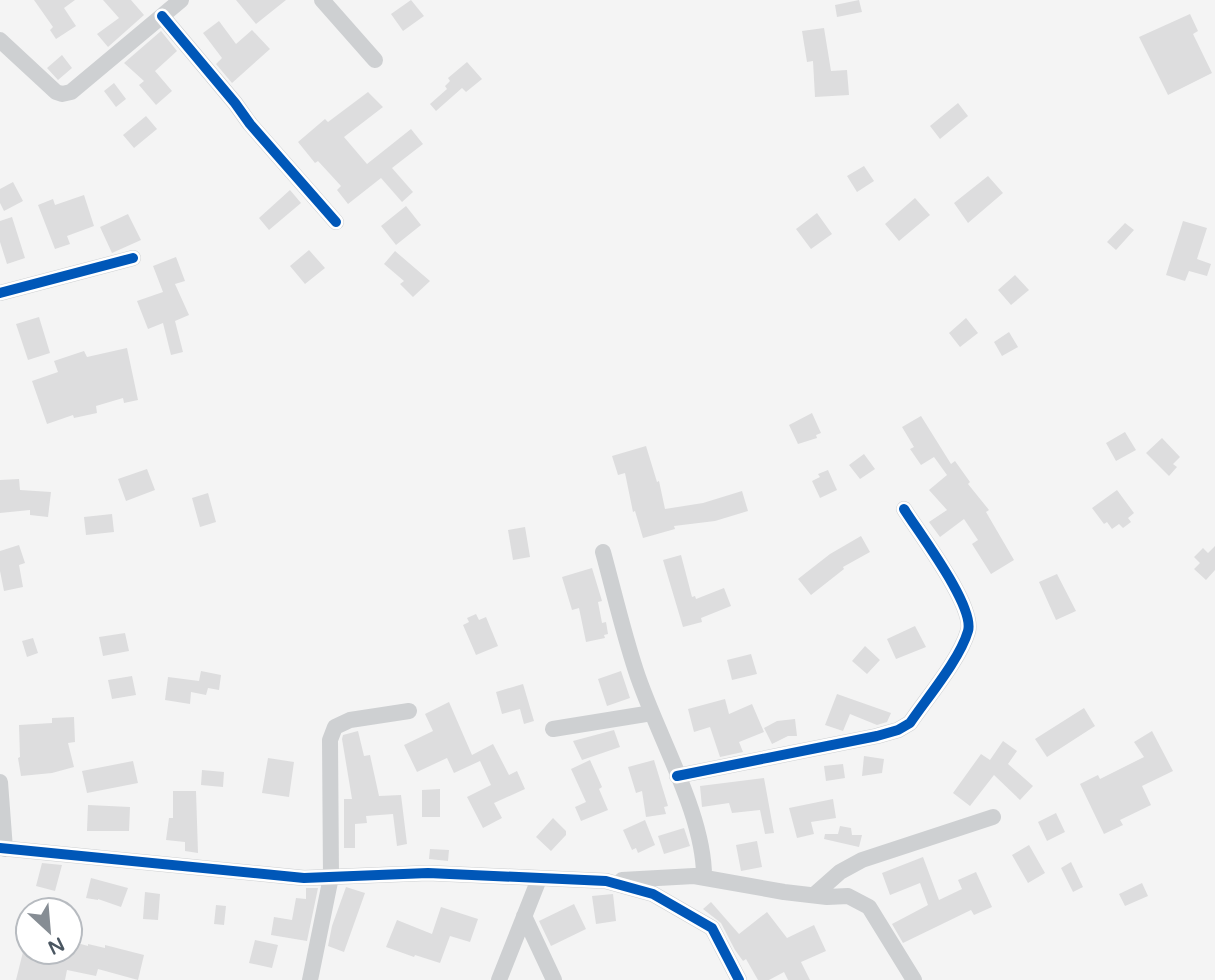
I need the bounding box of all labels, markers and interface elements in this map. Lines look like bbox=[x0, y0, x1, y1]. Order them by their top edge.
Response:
north arrow bbox=[14, 896, 84, 966]
text: N bbox=[44, 932, 68, 959]

